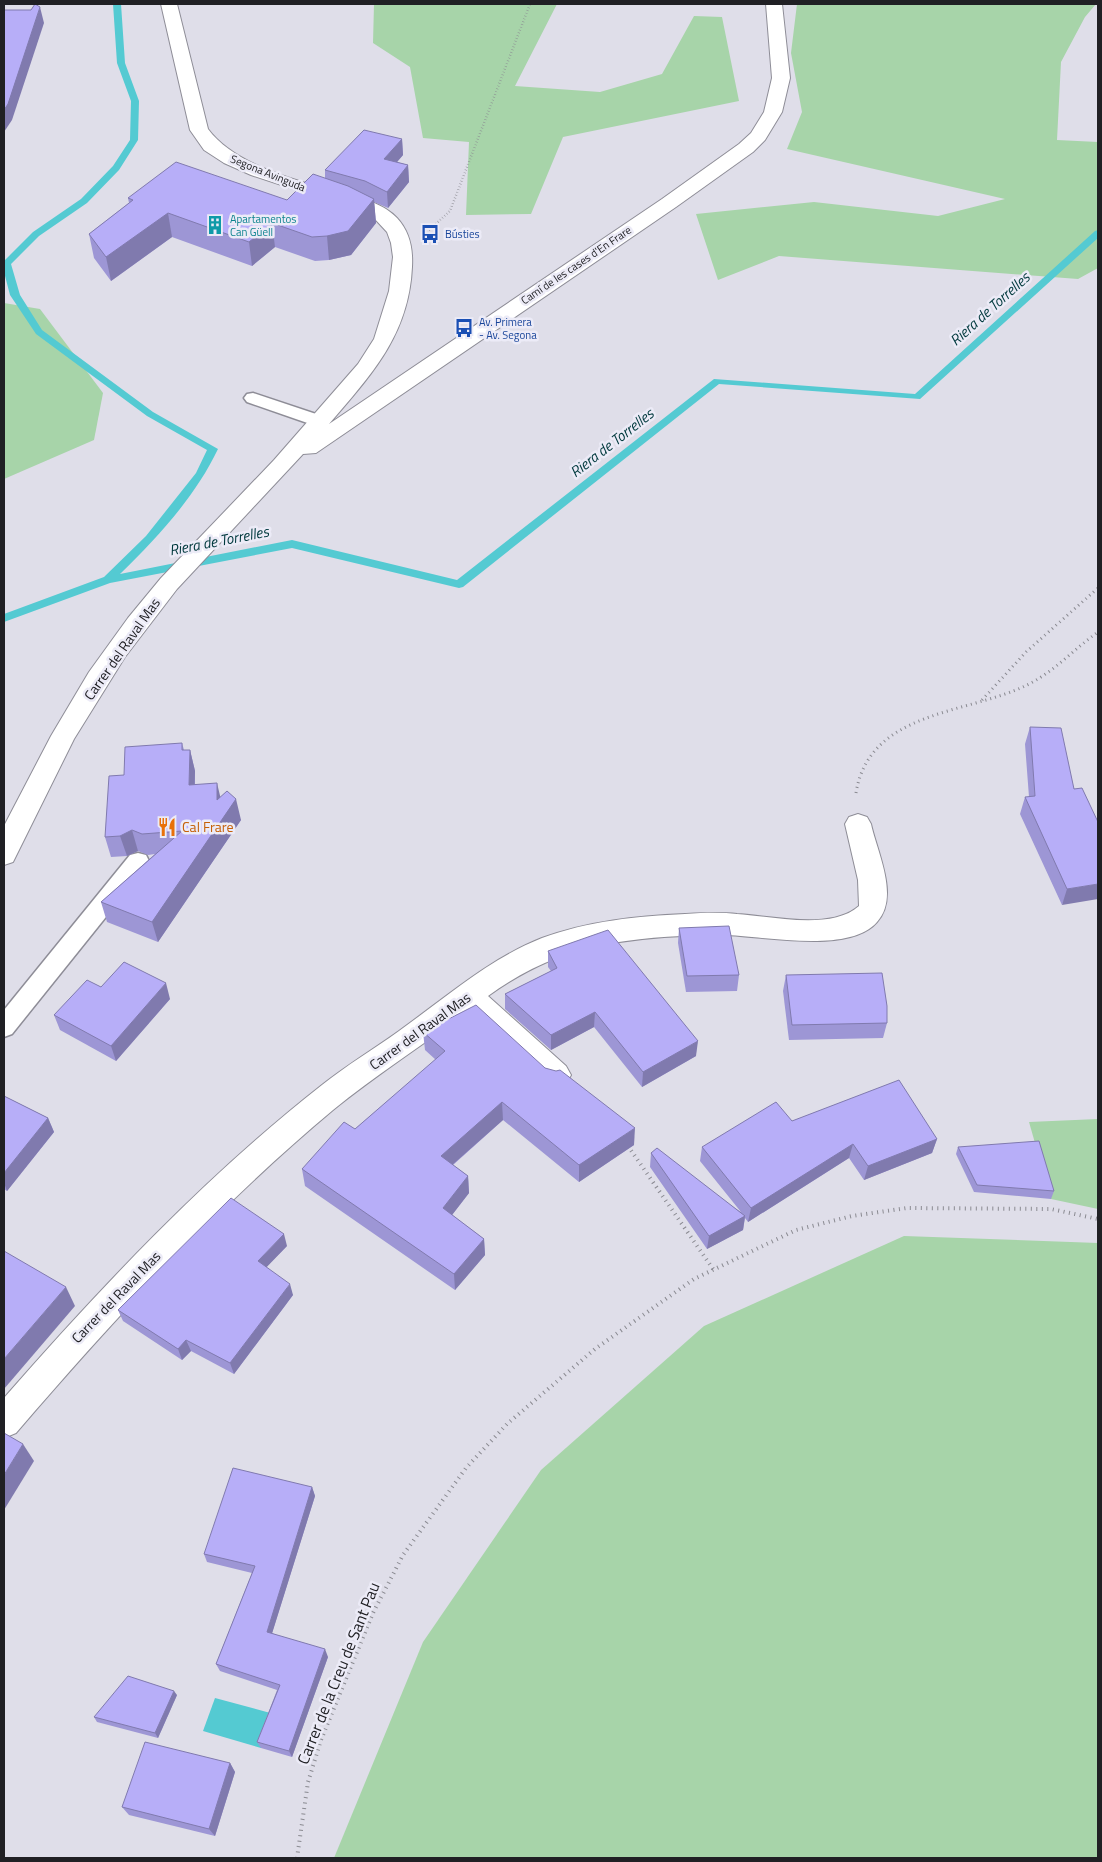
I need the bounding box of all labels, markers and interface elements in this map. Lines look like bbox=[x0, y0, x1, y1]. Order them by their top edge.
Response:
street label: Segona Avinguda bbox=[228, 151, 308, 196]
place label: Apartamentos Can Güell bbox=[230, 211, 296, 240]
building icon: Apartamentos Can Güell bbox=[204, 214, 226, 236]
street label: Camí de les cases d'En Frare bbox=[518, 222, 635, 308]
bus stop icon: Bústies bbox=[419, 223, 441, 245]
place label: Bústies bbox=[445, 226, 480, 242]
water label: Riera de Torrelles bbox=[944, 265, 1036, 351]
place label: Av. Primera - Av. Segona bbox=[479, 314, 537, 343]
bus stop icon: Av. Primera - Av. Segona bbox=[453, 317, 475, 339]
water label: Riera de Torrelles bbox=[565, 402, 660, 483]
water label: Riera de Torrelles bbox=[167, 519, 272, 561]
street label: Carrer del Raval Mas bbox=[78, 593, 165, 704]
restaurant icon: Cal Frare bbox=[156, 816, 178, 838]
place label: Cal Frare bbox=[182, 816, 234, 837]
street label: Carrer del Raval Mas bbox=[365, 987, 475, 1075]
street label: Carrer del Raval Mas bbox=[66, 1246, 165, 1347]
street label: Carrer de la Creu de Sant Pau bbox=[290, 1578, 386, 1768]

